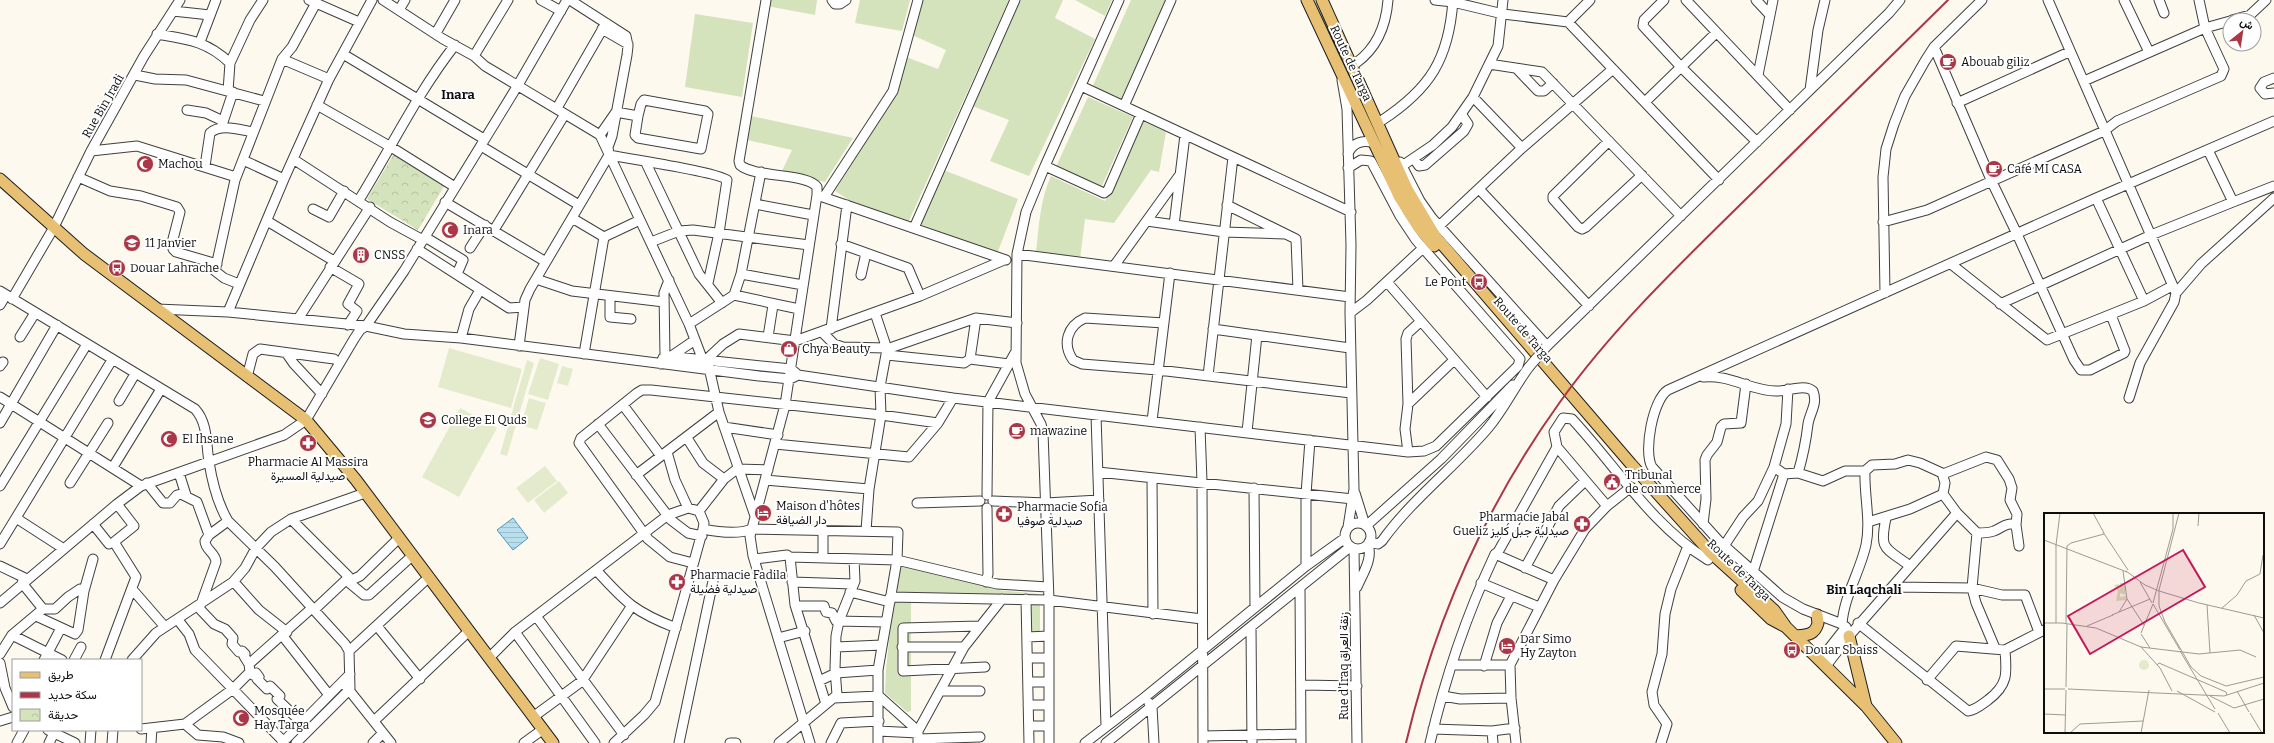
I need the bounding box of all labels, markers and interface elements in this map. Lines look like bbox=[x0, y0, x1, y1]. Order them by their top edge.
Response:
north arrow bbox=[2222, 12, 2262, 52]
text: ش bbox=[2238, 15, 2256, 33]
street label: Route de Targa bbox=[1327, 23, 1375, 104]
cafe icon: Abouab giliz bbox=[1938, 52, 1958, 72]
place label: Abouab giliz bbox=[1961, 55, 2030, 69]
street label: Rue Bin Jradi bbox=[79, 71, 127, 140]
district label: Inara bbox=[441, 87, 475, 102]
mosque icon: Machou bbox=[135, 154, 155, 174]
place label: Machou bbox=[158, 157, 203, 171]
cafe icon: Café MI CASA bbox=[1984, 159, 2004, 179]
place label: Café MI CASA bbox=[2007, 162, 2083, 176]
mosque icon: Inara bbox=[440, 220, 460, 240]
place label: Inara bbox=[463, 223, 493, 237]
school or university icon: 11 Janvier bbox=[122, 233, 142, 253]
place label: 11 Janvier bbox=[145, 236, 197, 250]
building icon: CNSS bbox=[351, 245, 371, 265]
place label: CNSS bbox=[374, 248, 405, 262]
bus stop icon: Douar Lahrache bbox=[107, 258, 127, 278]
place label: Douar Lahrache bbox=[130, 261, 219, 275]
bus stop icon: Le Pont bbox=[1469, 272, 1489, 292]
place label: Le Pont bbox=[1425, 275, 1467, 289]
street label: Route de Targa bbox=[1491, 294, 1556, 366]
shop icon: Chya Beauty bbox=[779, 339, 799, 359]
place label: Chya Beauty bbox=[802, 342, 871, 356]
school or university icon: College El Quds bbox=[418, 410, 438, 430]
place label: College El Quds bbox=[441, 413, 527, 427]
cafe icon: mawazine bbox=[1007, 421, 1027, 441]
place label: mawazine bbox=[1030, 424, 1087, 438]
mosque icon: El Ihsane bbox=[159, 429, 179, 449]
place label: El Ihsane bbox=[182, 432, 233, 446]
pharmacy icon: Pharmacie Al Massira صيدلية المسيرة bbox=[298, 433, 318, 453]
place label: Pharmacie Al Massira صيدلية المسيرة bbox=[248, 455, 369, 484]
place label: Tribunal de commerce bbox=[1625, 468, 1701, 496]
public building icon: Tribunal de commerce bbox=[1602, 472, 1622, 492]
place label: Maison d'hôtes دار الضيافة bbox=[776, 499, 860, 528]
place label: Pharmacie Sofia صيدلية صوفيا bbox=[1017, 500, 1108, 529]
hotel icon: Maison d'hôtes دار الضيافة bbox=[753, 503, 773, 523]
pharmacy icon: Pharmacie Sofia صيدلية صوفيا bbox=[994, 504, 1014, 524]
place label: Pharmacie Jabal Gueliz صيدلية جبل كليز bbox=[1453, 510, 1570, 539]
inset map bbox=[2044, 513, 2264, 733]
pharmacy icon: Pharmacie Jabal Gueliz صيدلية جبل كليز bbox=[1572, 514, 1592, 534]
street label: Route de Targa bbox=[1705, 536, 1774, 604]
place label: Pharmacie Fadila صيدلية فضيلة bbox=[690, 568, 787, 596]
pharmacy icon: Pharmacie Fadila صيدلية فضيلة bbox=[667, 572, 687, 592]
district label: Bin Laqchali bbox=[1826, 582, 1902, 597]
street label: Rue d'Iraq زنقة العراق bbox=[1337, 612, 1352, 720]
place label: Dar Simo Hy Zayton bbox=[1520, 632, 1577, 660]
hotel icon: Dar Simo Hy Zayton bbox=[1497, 636, 1517, 656]
bus stop icon: Douar Sbaiss bbox=[1782, 640, 1802, 660]
place label: Douar Sbaiss bbox=[1805, 643, 1878, 657]
legend bbox=[12, 659, 142, 731]
text: طريق bbox=[48, 668, 74, 683]
text: سكة حديد bbox=[48, 688, 97, 702]
place label: Mosquée Hay Targa bbox=[254, 704, 310, 732]
text: حديقة bbox=[48, 708, 78, 722]
mosque icon: Mosquée Hay Targa bbox=[231, 708, 251, 728]

